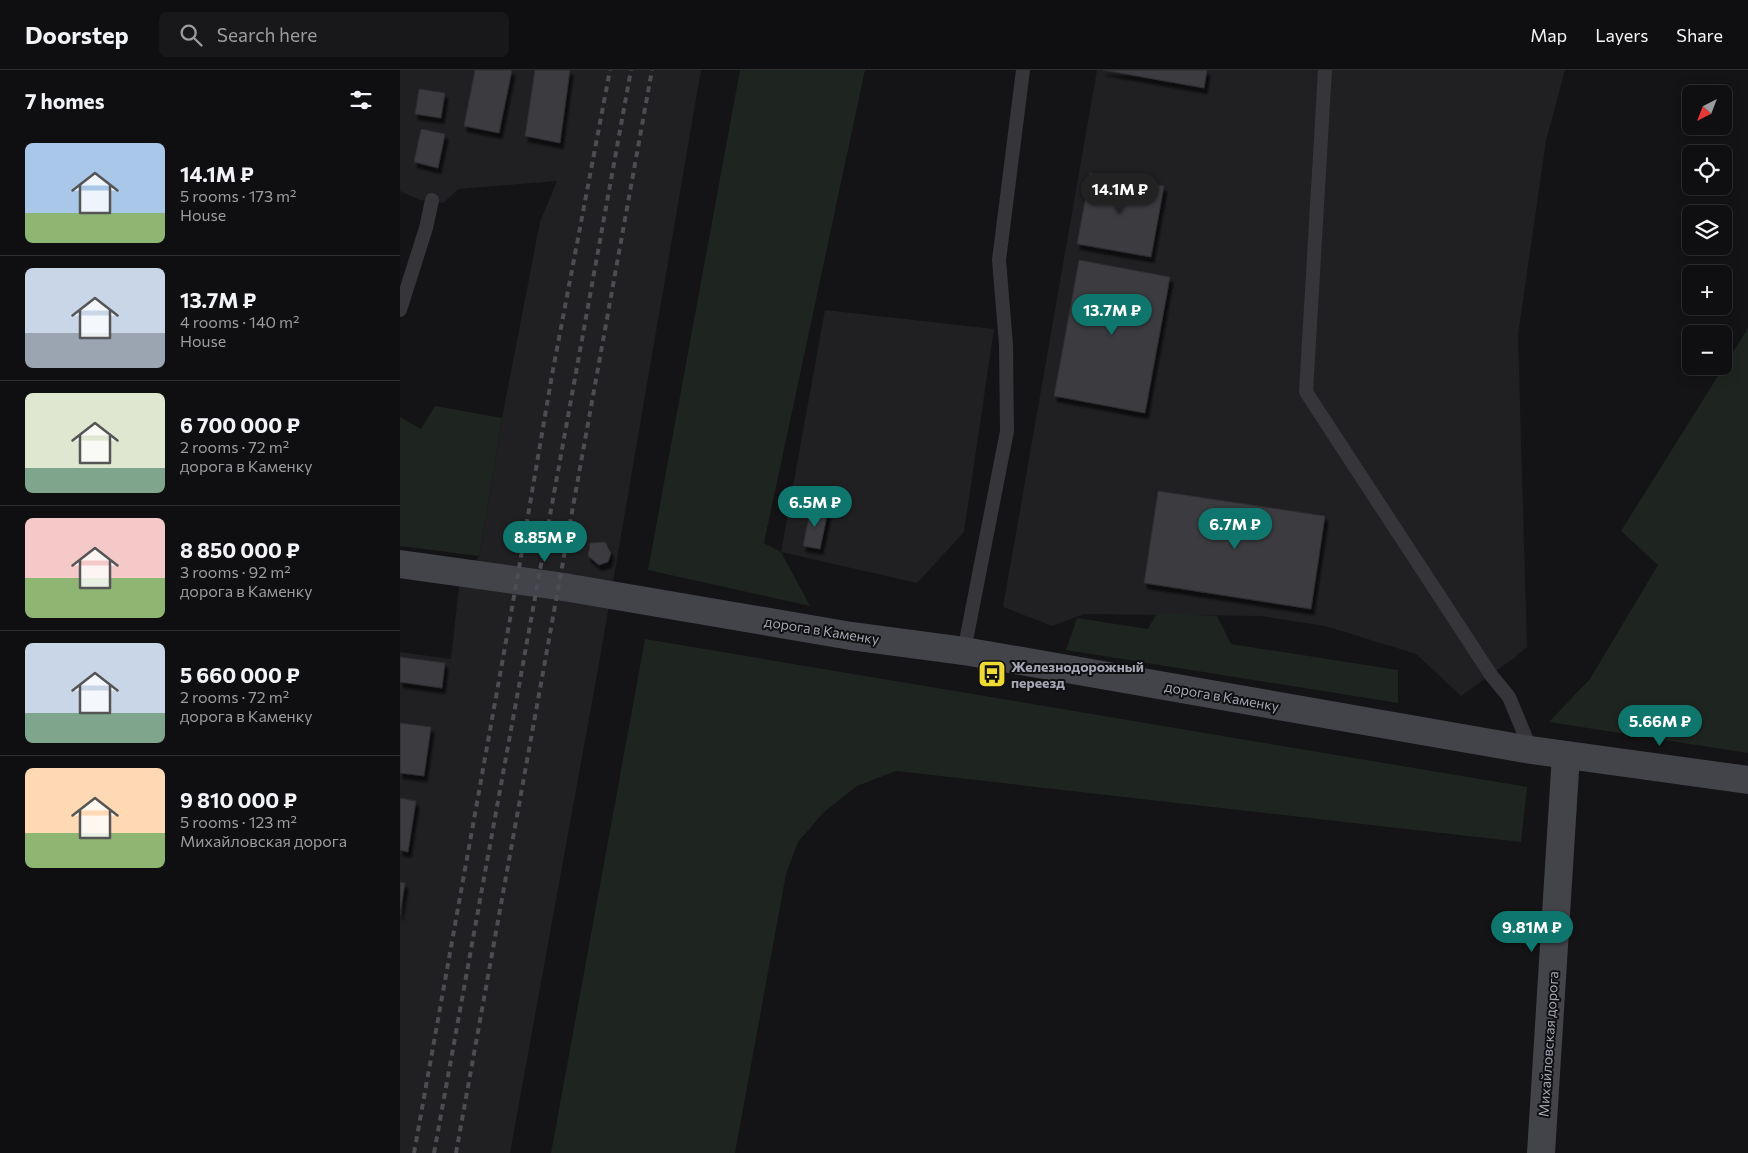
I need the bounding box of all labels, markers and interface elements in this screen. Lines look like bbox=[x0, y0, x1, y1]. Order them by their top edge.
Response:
search box bbox=[159, 12, 509, 57]
text: Doorstep bbox=[25, 20, 129, 49]
icon: search bbox=[177, 21, 205, 49]
text: Search here bbox=[217, 23, 317, 46]
text: Map bbox=[1530, 24, 1567, 46]
text: Layers bbox=[1595, 24, 1648, 46]
text: Share bbox=[1676, 24, 1723, 46]
north arrow bbox=[1682, 85, 1732, 135]
map controls bbox=[1682, 85, 1732, 375]
icon: filters bbox=[347, 86, 375, 114]
text: 7 homes bbox=[25, 88, 104, 113]
button: locate bbox=[1682, 145, 1732, 195]
text: 14.1M ₽ bbox=[180, 161, 254, 186]
icon: home bbox=[65, 163, 125, 223]
pin: 14.1M ₽ bbox=[1074, 172, 1166, 215]
text: 14.1M ₽ bbox=[1092, 179, 1148, 198]
text: 5 rooms · 173 m² bbox=[180, 186, 297, 205]
text: House bbox=[180, 205, 226, 224]
button: layers bbox=[1682, 205, 1732, 255]
button: + bbox=[1682, 265, 1732, 315]
text: 13.7M ₽ bbox=[180, 287, 256, 312]
icon: home bbox=[65, 288, 125, 348]
pin: 13.7M ₽ bbox=[1066, 294, 1158, 336]
text: 13.7M ₽ bbox=[1083, 300, 1141, 319]
text: 4 rooms · 140 m² bbox=[180, 312, 299, 331]
button: − bbox=[1682, 325, 1732, 375]
text: House bbox=[180, 331, 226, 350]
text: 6 700 000 ₽ bbox=[180, 412, 300, 437]
icon: home bbox=[65, 413, 125, 473]
text: 2 rooms · 72 m² bbox=[180, 437, 289, 456]
text: дорога в Каменку bbox=[180, 456, 313, 475]
pin: 6.5M ₽ bbox=[774, 486, 856, 528]
text: 6.5M ₽ bbox=[789, 492, 841, 511]
pin: 6.7M ₽ bbox=[1194, 508, 1276, 550]
text: 6.7M ₽ bbox=[1209, 514, 1261, 533]
pin: 8.85M ₽ bbox=[499, 520, 591, 563]
text: 8.85M ₽ bbox=[514, 527, 576, 546]
text: 8 850 000 ₽ bbox=[180, 537, 300, 562]
icon: home bbox=[65, 538, 125, 598]
text: 3 rooms · 92 m² bbox=[180, 562, 291, 581]
text: дорога в Каменку bbox=[180, 581, 313, 600]
street label: дорога в Каменку bbox=[763, 613, 881, 647]
place label: Железнодорожный переезд bbox=[1011, 658, 1144, 691]
bus stop icon: Железнодорожный переезд bbox=[977, 659, 1007, 689]
text: 5 660 000 ₽ bbox=[180, 662, 300, 687]
icon: home bbox=[65, 663, 125, 723]
street label: дорога в Каменку bbox=[1163, 678, 1281, 714]
text: 2 rooms · 72 m² bbox=[180, 687, 289, 706]
pin: 5.66M ₽ bbox=[1614, 704, 1706, 747]
text: дорога в Каменку bbox=[180, 706, 313, 725]
text: 5.66M ₽ bbox=[1629, 711, 1691, 730]
text: 9 810 000 ₽ bbox=[180, 787, 297, 812]
icon: home bbox=[65, 788, 125, 848]
text: 5 rooms · 123 m² bbox=[180, 812, 297, 831]
text: Михайловская дорога bbox=[180, 831, 347, 850]
pin: 9.81M ₽ bbox=[1486, 910, 1578, 953]
text: 9.81M ₽ bbox=[1502, 917, 1562, 936]
street label: Михайловская дорога bbox=[1534, 970, 1562, 1118]

